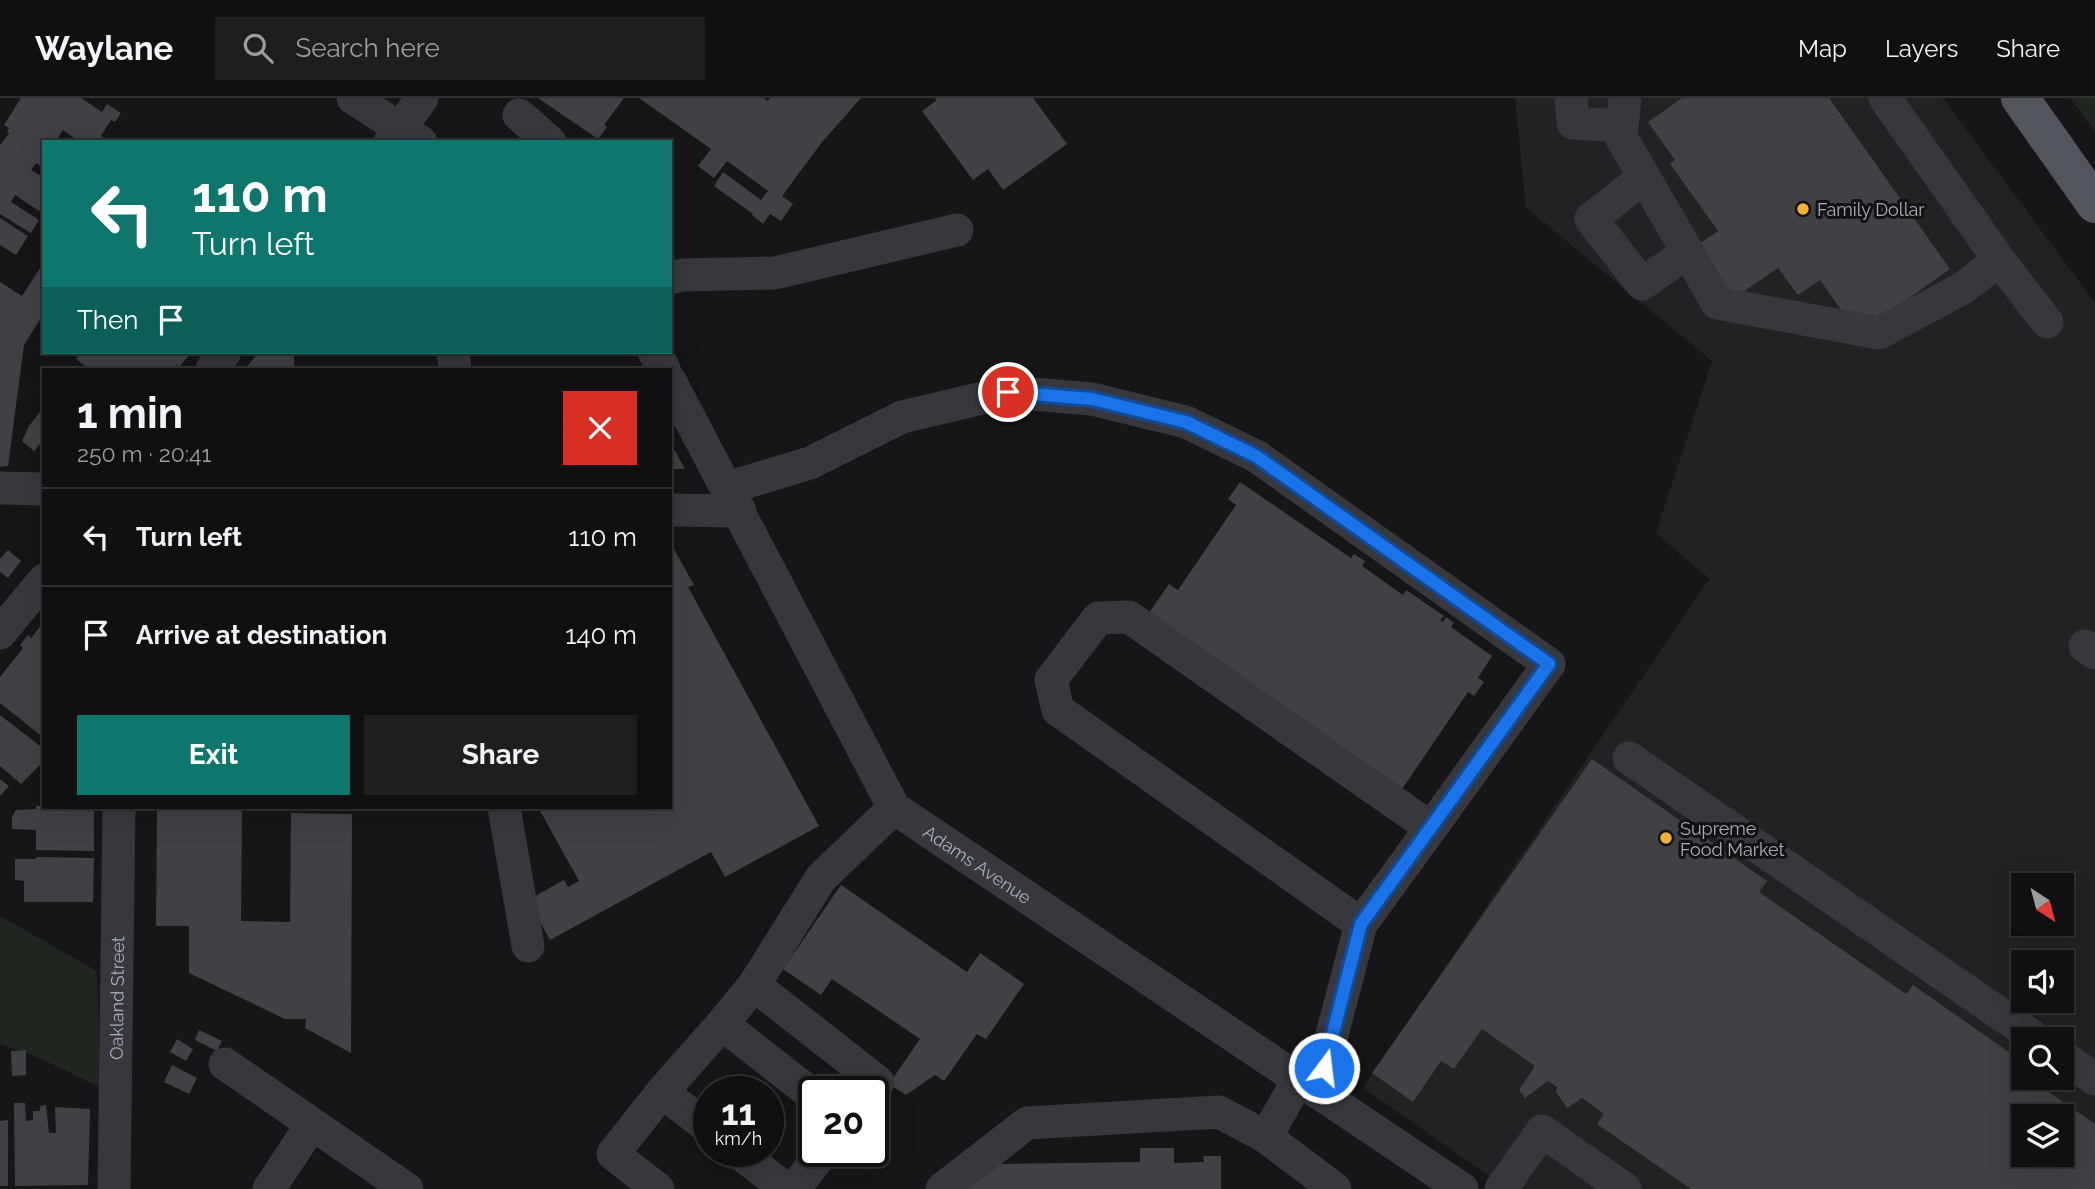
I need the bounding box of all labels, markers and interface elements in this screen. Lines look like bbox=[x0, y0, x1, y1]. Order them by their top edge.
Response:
search box bbox=[215, 17, 705, 80]
text: Waylane bbox=[35, 29, 173, 68]
icon: search bbox=[239, 29, 277, 67]
text: Search here bbox=[295, 33, 440, 63]
text: Map bbox=[1798, 34, 1847, 63]
text: Layers bbox=[1885, 34, 1958, 63]
text: Share bbox=[1996, 34, 2060, 63]
text: 110 m bbox=[192, 166, 328, 223]
icon: left bbox=[77, 168, 168, 259]
place label: Family Dollar bbox=[1817, 199, 1925, 220]
marker: Family Dollar bbox=[1795, 201, 1811, 217]
text: Turn left bbox=[192, 225, 314, 262]
icon: arrive bbox=[152, 301, 190, 339]
text: Then bbox=[77, 305, 138, 335]
pin bbox=[978, 362, 1038, 422]
icon: arrive bbox=[989, 373, 1027, 411]
text: 1 min bbox=[77, 389, 183, 438]
button: close bbox=[563, 391, 637, 465]
text: 250 m · 20:41 bbox=[77, 440, 211, 467]
icon: left bbox=[77, 518, 115, 556]
text: Turn left bbox=[136, 522, 242, 552]
text: 110 m bbox=[568, 522, 637, 552]
icon: arrive bbox=[77, 616, 115, 654]
text: Arrive at destination bbox=[136, 620, 387, 650]
text: 140 m bbox=[565, 620, 637, 650]
button: Exit bbox=[77, 715, 350, 795]
button: Share bbox=[364, 715, 637, 795]
place label: Supreme Food Market bbox=[1680, 818, 1785, 860]
street label: Adams Avenue bbox=[920, 821, 1036, 908]
marker: Supreme Food Market bbox=[1658, 830, 1674, 846]
north arrow bbox=[2011, 873, 2074, 936]
map controls bbox=[2011, 873, 2074, 1167]
street label: Oakland Street bbox=[105, 936, 128, 1060]
button: sound bbox=[2011, 950, 2074, 1013]
button: search bbox=[2011, 1027, 2074, 1090]
position arrow bbox=[1287, 1031, 1361, 1105]
speed limit sign: 20 bbox=[798, 1076, 889, 1167]
text: 11 bbox=[721, 1092, 756, 1133]
button: layers bbox=[2011, 1104, 2074, 1167]
text: km/h bbox=[715, 1128, 762, 1149]

